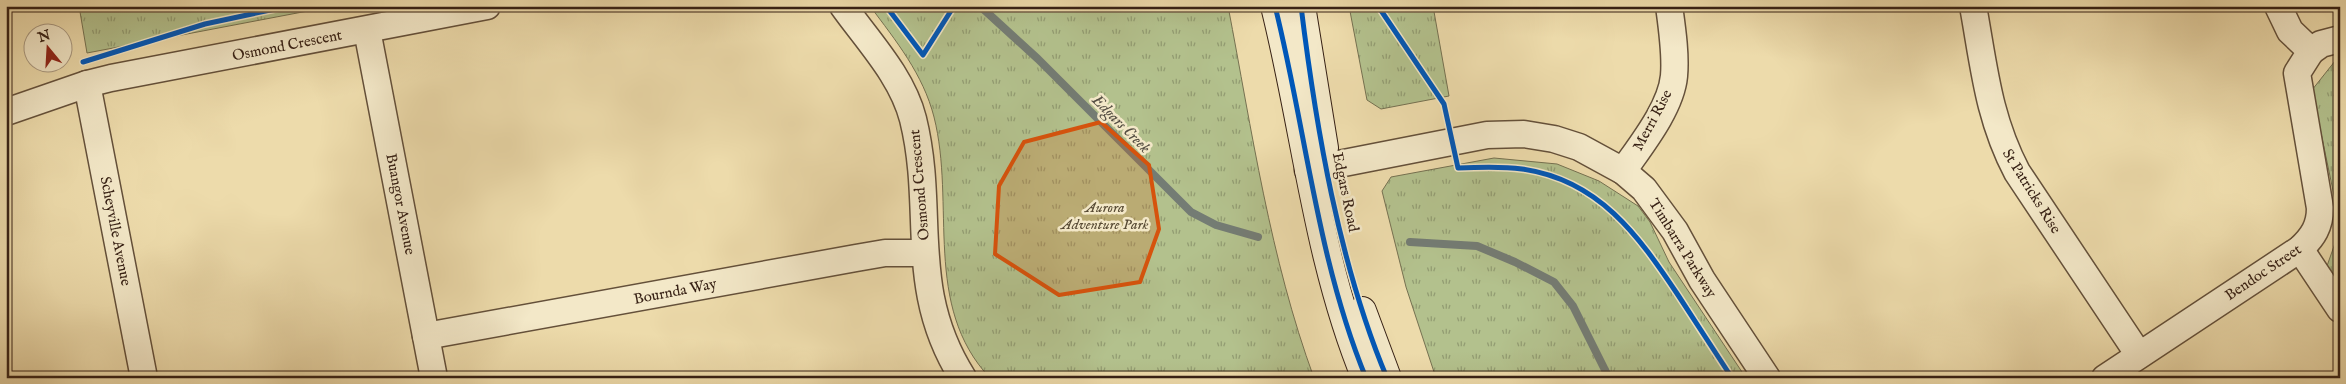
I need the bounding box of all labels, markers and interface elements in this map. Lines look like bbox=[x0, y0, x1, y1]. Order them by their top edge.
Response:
north arrow bbox=[22, 22, 72, 72]
text: N bbox=[35, 26, 53, 47]
street label: Osmond Crescent bbox=[231, 26, 344, 65]
street label: Merri Rise bbox=[1628, 86, 1677, 154]
water label: Edgars Creek bbox=[1086, 90, 1154, 158]
street label: Osmond Crescent bbox=[905, 129, 934, 241]
street label: St Patricks Rise bbox=[1998, 145, 2065, 237]
street label: Edgars Road bbox=[1328, 151, 1363, 235]
street label: Buangor Avenue bbox=[381, 152, 420, 257]
street label: Scheyville Avenue bbox=[96, 175, 135, 288]
street label: Timbarra Parkway bbox=[1644, 195, 1721, 302]
park label: Aurora Adventure Park bbox=[1059, 198, 1149, 234]
street label: Bendoc Street bbox=[2222, 240, 2305, 305]
street label: Bournda Way bbox=[632, 274, 719, 309]

